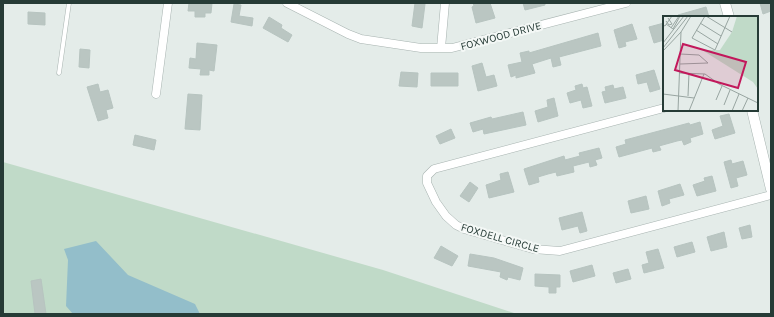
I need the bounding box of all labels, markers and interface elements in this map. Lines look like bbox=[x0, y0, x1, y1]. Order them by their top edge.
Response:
inset map bbox=[663, 16, 758, 111]
street label: FOXWOOD DRIVE bbox=[459, 19, 543, 53]
street label: FOXDELL CIRCLE bbox=[459, 221, 541, 255]

